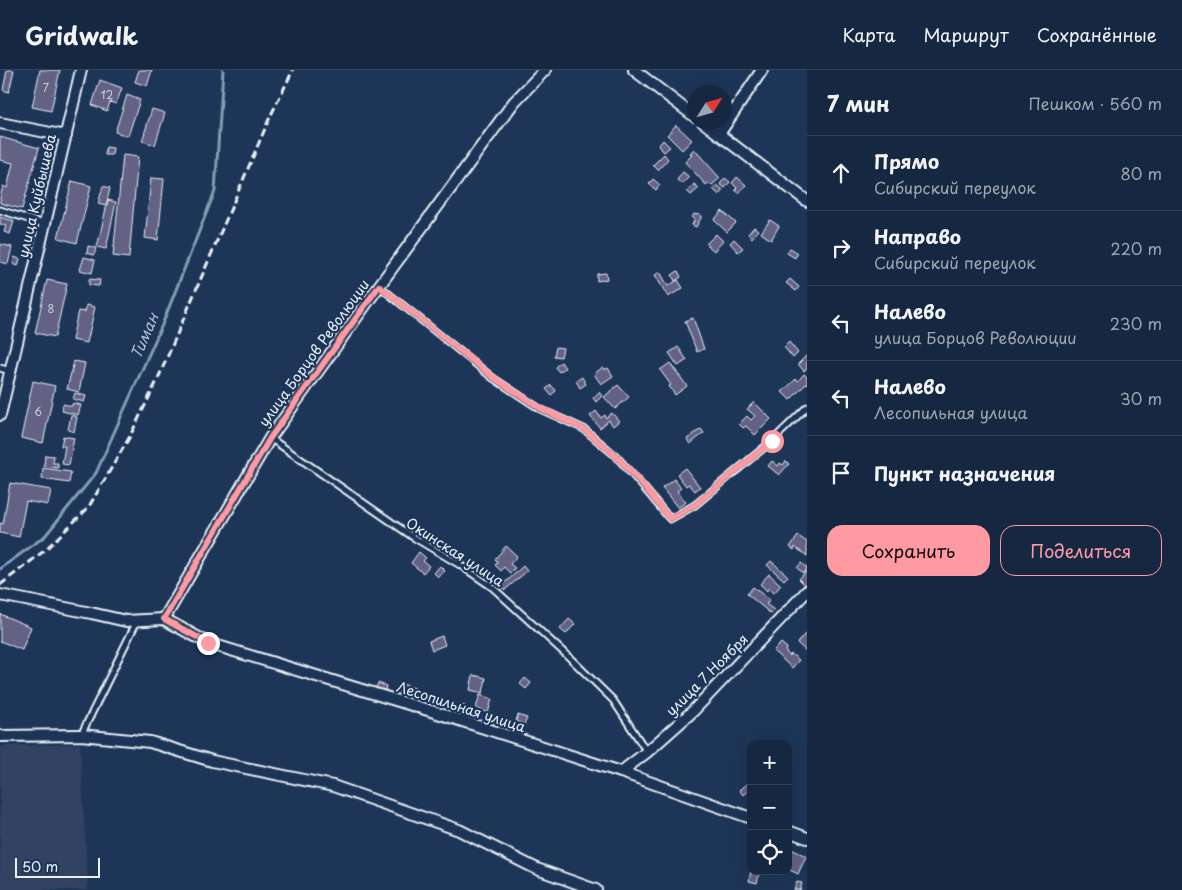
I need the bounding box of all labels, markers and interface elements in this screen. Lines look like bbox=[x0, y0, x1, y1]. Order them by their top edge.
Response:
text: Gridwalk bbox=[25, 17, 138, 53]
text: Карта bbox=[843, 21, 895, 48]
text: Маршрут bbox=[923, 21, 1009, 48]
text: Сохранённые bbox=[1037, 21, 1157, 48]
house number: 7 bbox=[43, 79, 49, 96]
north arrow bbox=[687, 85, 732, 130]
house number: 12 bbox=[101, 86, 114, 103]
text: 7 мин bbox=[827, 87, 890, 119]
text: Пешком · 560 m bbox=[1028, 91, 1162, 115]
street label: улица Куйбышева bbox=[12, 132, 61, 260]
text: Прямо bbox=[874, 147, 939, 175]
icon: ahead bbox=[827, 159, 855, 187]
text: 80 m bbox=[1120, 161, 1162, 185]
text: Сибирский переулок bbox=[874, 175, 1036, 199]
text: Направо bbox=[874, 222, 961, 250]
icon: right bbox=[827, 234, 855, 262]
text: 220 m bbox=[1111, 236, 1162, 260]
text: Сибирский переулок bbox=[874, 250, 1036, 274]
street label: улица Борцов Революции bbox=[253, 275, 374, 431]
text: Налево bbox=[874, 297, 946, 325]
house number: 8 bbox=[48, 300, 55, 317]
water label: Тиман bbox=[124, 308, 164, 362]
icon: left bbox=[827, 309, 855, 337]
text: 230 m bbox=[1110, 311, 1162, 335]
text: улица Борцов Революции bbox=[874, 325, 1077, 349]
text: Налево bbox=[874, 372, 946, 400]
icon: left bbox=[827, 384, 855, 412]
text: 30 m bbox=[1120, 386, 1162, 410]
text: Лесопильная улица bbox=[874, 400, 1028, 424]
house number: 6 bbox=[34, 403, 42, 420]
route start bbox=[761, 430, 784, 453]
icon: arrive bbox=[827, 459, 855, 487]
text: Пункт назначения bbox=[874, 459, 1055, 487]
street label: Окинская улица bbox=[402, 512, 509, 591]
button: Сохранить bbox=[827, 525, 990, 576]
button: Поделиться bbox=[1000, 525, 1162, 576]
street label: улица 7 Ноября bbox=[661, 629, 753, 721]
route end bbox=[197, 632, 220, 655]
street label: Лесопильная улица bbox=[394, 676, 528, 737]
map controls bbox=[747, 740, 792, 875]
button: + bbox=[747, 740, 792, 785]
button: − bbox=[747, 785, 792, 830]
button: locate bbox=[747, 830, 792, 875]
scale bar bbox=[15, 855, 100, 878]
text: 50 m bbox=[22, 856, 58, 877]

